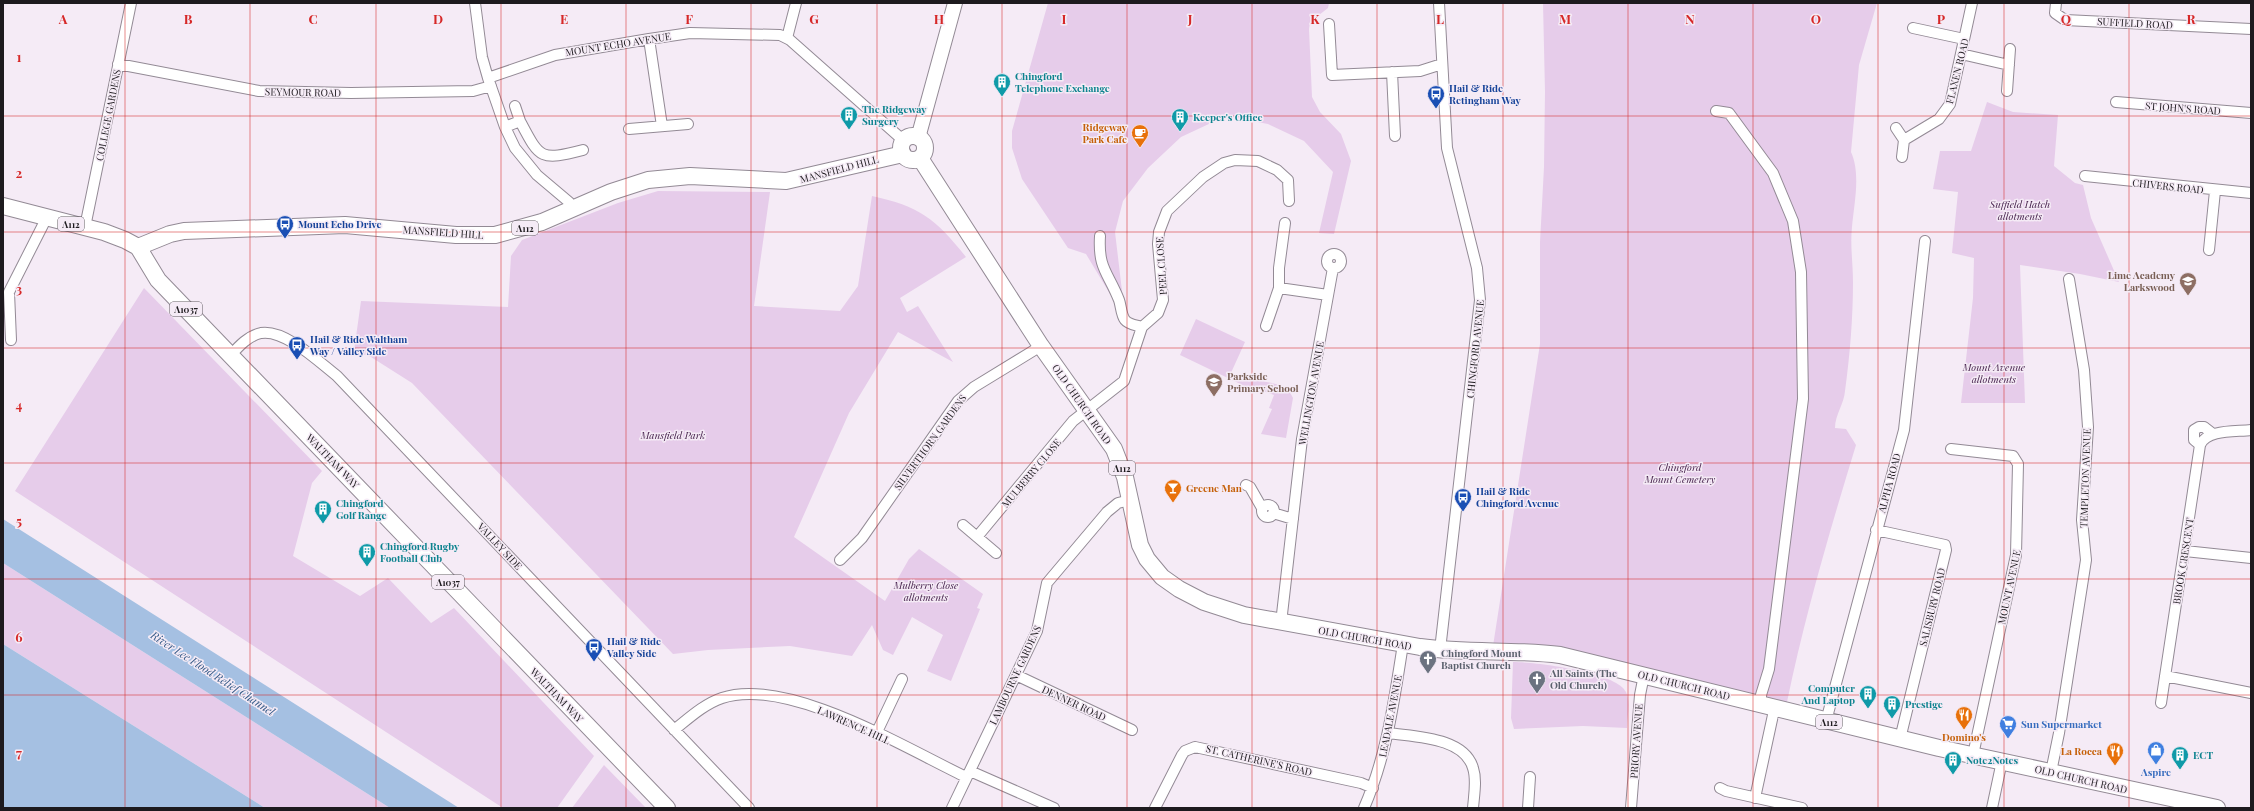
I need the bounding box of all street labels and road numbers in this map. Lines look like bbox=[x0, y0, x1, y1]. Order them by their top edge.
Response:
street label: SUFFIELD ROAD bbox=[2097, 14, 2173, 32]
street label: MOUNT ECHO AVENUE bbox=[564, 29, 672, 59]
street label: FLAXEN ROAD bbox=[1942, 37, 1972, 105]
street label: COLLEGE GARDENS bbox=[92, 68, 124, 162]
street label: SEYMOUR ROAD bbox=[265, 84, 341, 100]
street label: ST JOHN'S ROAD bbox=[2145, 98, 2221, 118]
street label: MANSFIELD HILL bbox=[798, 152, 880, 186]
street label: CHIVERS ROAD bbox=[2132, 175, 2204, 197]
road number: A112 bbox=[58, 217, 84, 231]
road number: A112 bbox=[512, 221, 538, 235]
street label: MANSFIELD HILL bbox=[402, 222, 484, 242]
street label: PEEL CLOSE bbox=[1152, 237, 1170, 295]
street label: CHINGFORD AVENUE bbox=[1463, 299, 1487, 399]
road number: A1037 bbox=[170, 302, 202, 316]
street label: WELLINGTON AVENUE bbox=[1295, 340, 1327, 447]
street label: OLD CHURCH ROAD bbox=[1049, 361, 1115, 447]
street label: SILVERTHORN GARDENS bbox=[891, 391, 969, 493]
street label: TEMPLETON AVENUE bbox=[2076, 428, 2094, 528]
street label: WALTHAM WAY bbox=[303, 430, 363, 491]
street label: MULBERRY CLOSE bbox=[998, 436, 1064, 510]
street label: ALPHA ROAD bbox=[1874, 452, 1904, 515]
road number: A112 bbox=[1109, 461, 1135, 475]
street label: BROOK CRESCENT bbox=[2169, 517, 2197, 605]
street label: VALLEY SIDE bbox=[474, 519, 525, 573]
street label: MOUNT AVENUE bbox=[1994, 548, 2024, 626]
street label: SALISBURY ROAD bbox=[1915, 566, 1949, 648]
road number: A1037 bbox=[432, 575, 464, 589]
street label: LAMBOURNE GARDENS bbox=[986, 623, 1044, 727]
street label: OLD CHURCH ROAD bbox=[1317, 623, 1413, 653]
street label: WALTHAM WAY bbox=[527, 664, 587, 725]
street label: OLD CHURCH ROAD bbox=[1636, 667, 1732, 703]
street label: LEADALE AVENUE bbox=[1375, 674, 1405, 758]
street label: DENNER ROAD bbox=[1040, 682, 1108, 724]
street label: LAWRENCE HILL bbox=[815, 703, 893, 747]
street label: PRIORY AVENUE bbox=[1626, 703, 1646, 779]
road number: A112 bbox=[1816, 715, 1842, 729]
street label: ST. CATHERINE'S ROAD bbox=[1205, 741, 1313, 779]
street label: OLD CHURCH ROAD bbox=[2033, 762, 2129, 796]

